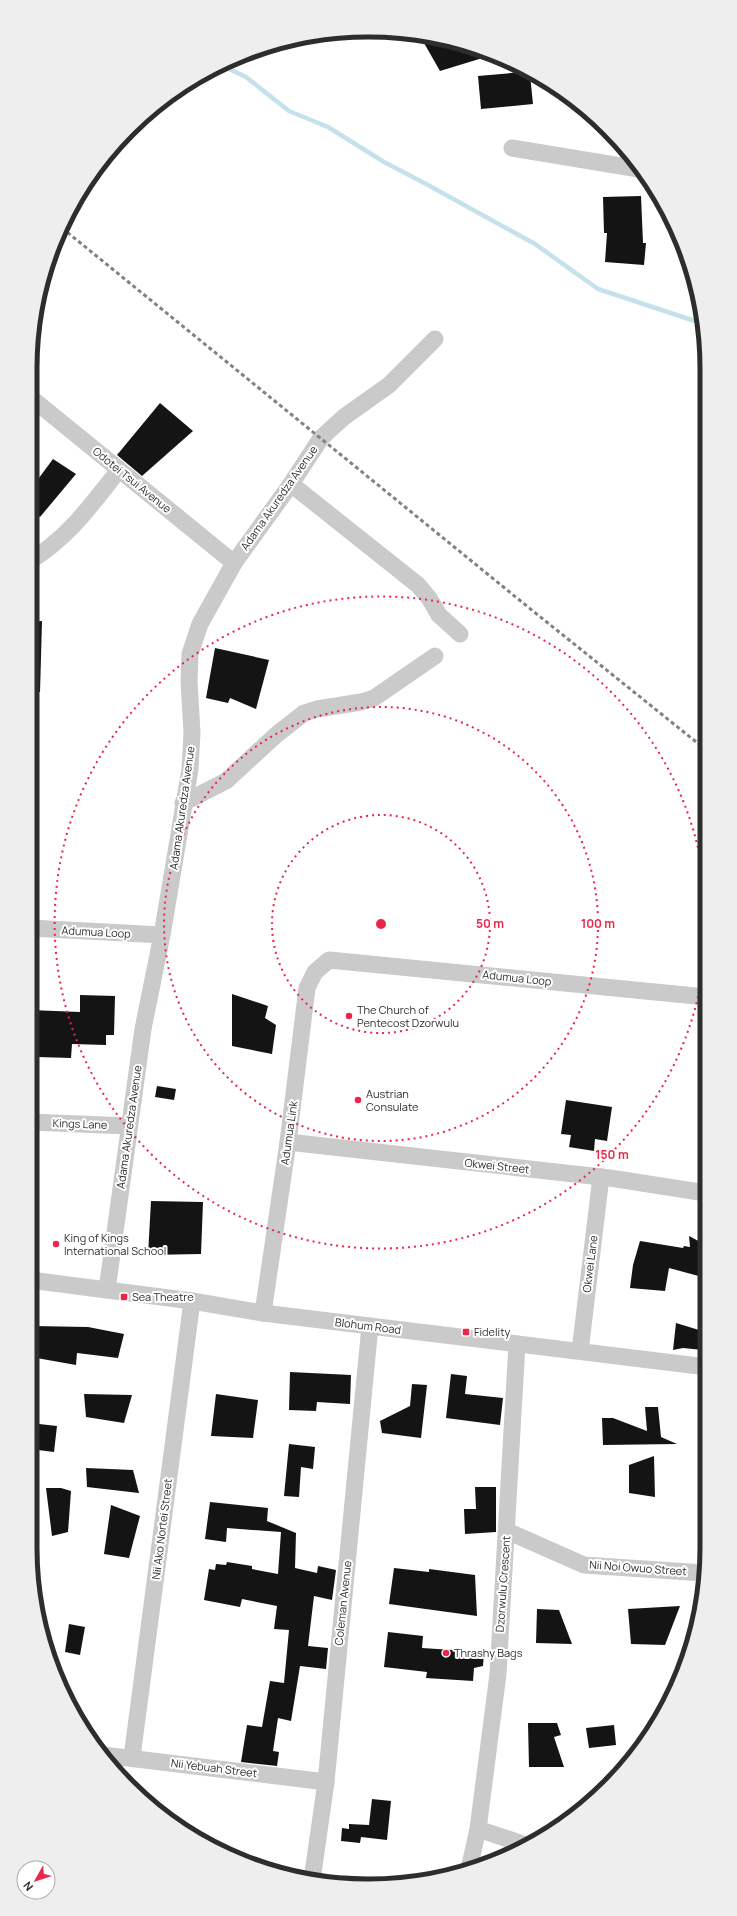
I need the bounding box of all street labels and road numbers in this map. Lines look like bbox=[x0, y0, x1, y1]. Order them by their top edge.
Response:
street label: Adama Akuredza Avenue bbox=[237, 442, 321, 553]
street label: Odotei Tsui Avenue bbox=[90, 443, 175, 516]
street label: Adama Akuredza Avenue bbox=[165, 745, 198, 871]
street label: Adumua Loop bbox=[61, 922, 132, 941]
street label: Adumua Loop bbox=[482, 966, 553, 989]
street label: Adama Akuredza Avenue bbox=[112, 1064, 145, 1190]
street label: Adumua Link bbox=[277, 1099, 300, 1166]
street label: Kings Lane bbox=[52, 1115, 108, 1132]
street label: Okwei Street bbox=[464, 1155, 530, 1176]
street label: Okwei Lane bbox=[579, 1234, 601, 1293]
street label: Blohum Road bbox=[334, 1314, 402, 1337]
street label: Nii Ako Nortei Street bbox=[148, 1478, 175, 1580]
street label: Dzorwulu Crescent bbox=[492, 1535, 513, 1633]
street label: Nii Noi Owuo Street bbox=[589, 1557, 687, 1578]
street label: Coleman Avenue bbox=[331, 1559, 354, 1646]
street label: Nii Yebuah Street bbox=[170, 1755, 258, 1780]

